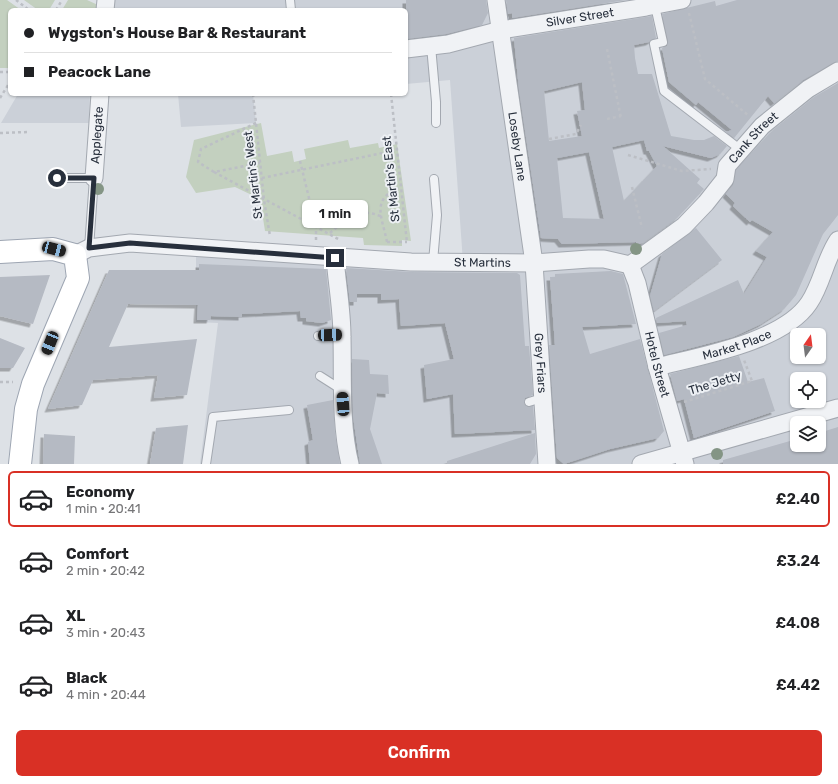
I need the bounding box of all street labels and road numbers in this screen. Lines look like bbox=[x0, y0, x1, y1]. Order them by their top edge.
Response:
street label: Silver Street bbox=[545, 5, 615, 30]
street label: Applegate bbox=[88, 106, 106, 164]
street label: Cank Street bbox=[726, 109, 781, 166]
street label: Loseby Lane bbox=[505, 111, 529, 182]
street label: St Martin's West bbox=[241, 130, 265, 220]
street label: St Martin's East bbox=[379, 135, 402, 223]
street label: St Martins bbox=[454, 255, 511, 270]
street label: Market Place bbox=[701, 327, 774, 363]
street label: Hotel Street bbox=[642, 330, 672, 399]
street label: Grey Friars bbox=[532, 333, 549, 393]
street label: The Jetty bbox=[687, 368, 743, 398]

